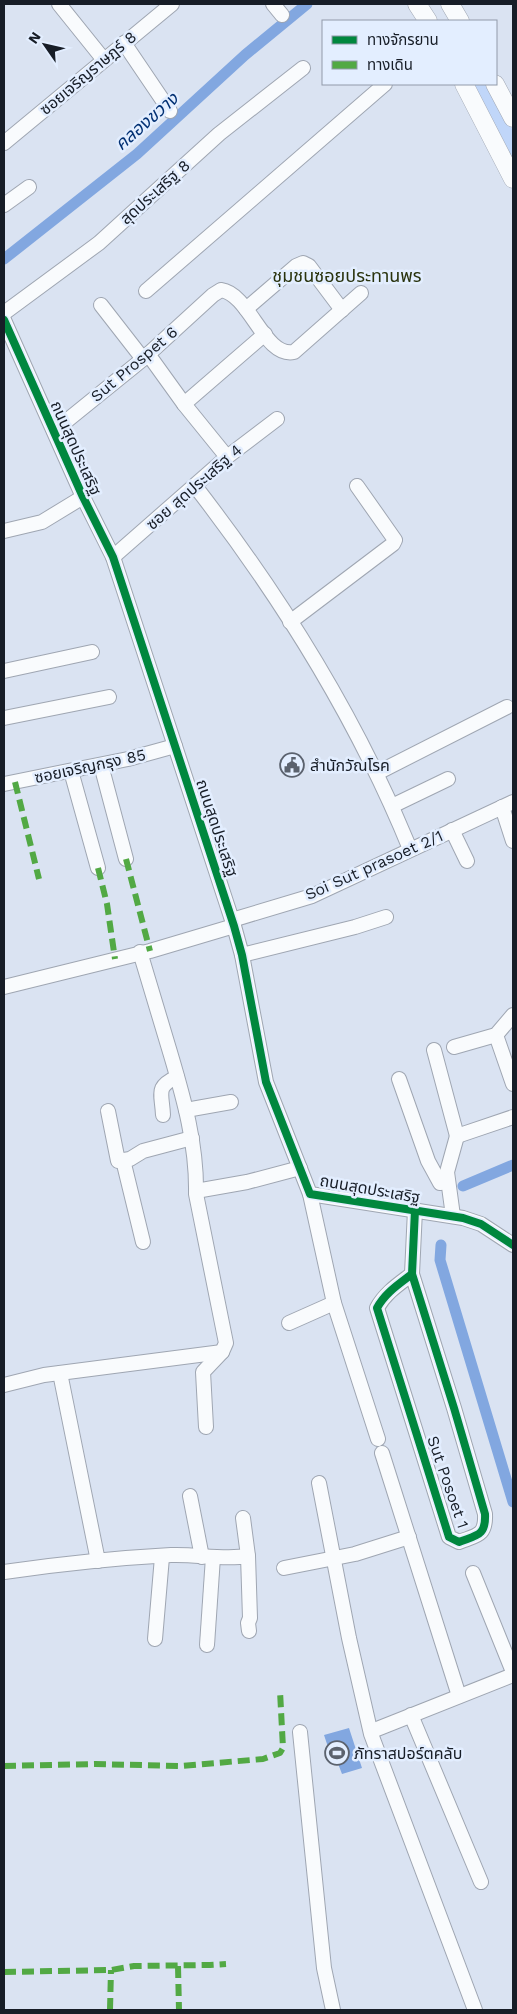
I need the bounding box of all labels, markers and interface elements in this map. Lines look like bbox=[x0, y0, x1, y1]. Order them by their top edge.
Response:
north arrow bbox=[20, 20, 70, 70]
legend bbox=[322, 20, 497, 85]
street label: ซอยเจริญราษฎร์ 8 bbox=[36, 27, 140, 119]
text: N bbox=[25, 29, 44, 47]
text: ทางจักรยาน bbox=[367, 31, 439, 49]
text: ทางเดิน bbox=[367, 56, 413, 74]
water label: คลองขวาง bbox=[110, 87, 183, 154]
street label: สุดประเสริฐ 8 bbox=[116, 156, 194, 228]
district label: ชุมชนซอยประทานพร bbox=[272, 265, 422, 287]
street label: Sut Prospet 6 bbox=[87, 322, 181, 406]
street label: ถนนสุดประเสริฐ bbox=[47, 398, 105, 498]
street label: ซอย สุดประเสริฐ 4 bbox=[142, 440, 246, 534]
street label: ซอยเจริญกรุง 85 bbox=[33, 745, 147, 787]
public building icon: สำนักวัณโรค bbox=[279, 752, 305, 778]
place label: สำนักวัณโรค bbox=[310, 756, 390, 775]
street label: ถนนสุดประเสริฐ bbox=[192, 777, 242, 879]
street label: Soi Sut prasoet 2/1 bbox=[302, 826, 446, 904]
street label: ถนนสุดประเสริฐ bbox=[318, 1171, 422, 1207]
street label: Sut Posoet 1 bbox=[423, 1433, 473, 1531]
sports icon: ภัทราสปอร์ตคลับ bbox=[324, 1740, 350, 1766]
place label: ภัทราสปอร์ตคลับ bbox=[354, 1744, 462, 1763]

